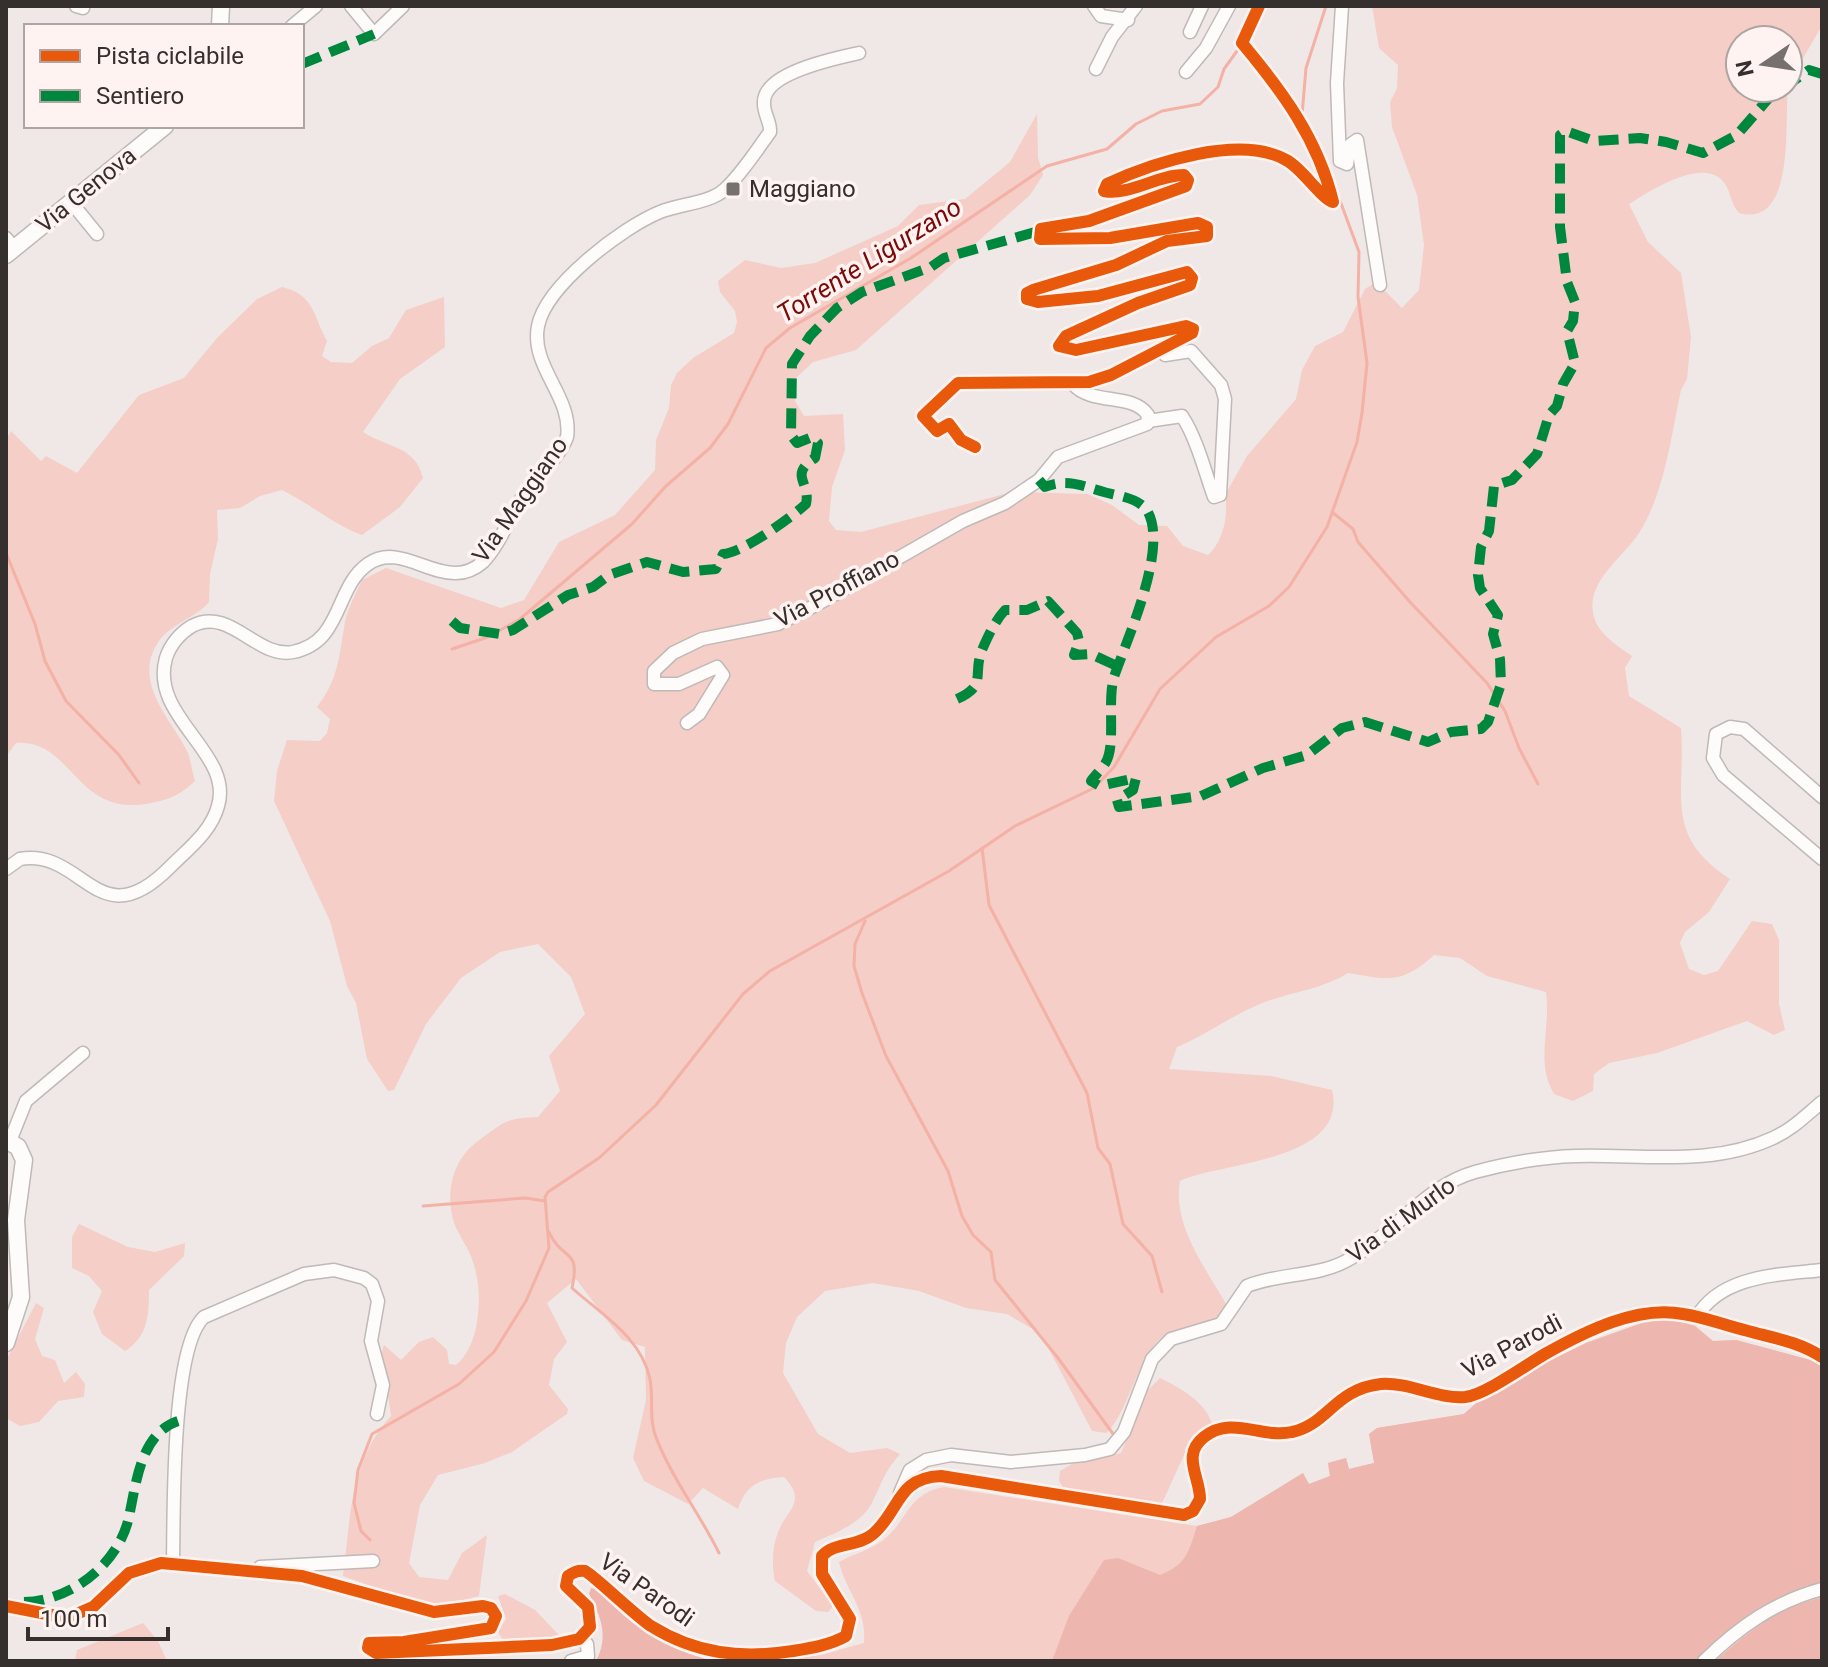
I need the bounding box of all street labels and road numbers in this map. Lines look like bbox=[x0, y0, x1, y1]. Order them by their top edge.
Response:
street label: Via Genova bbox=[30, 141, 142, 239]
street label: Via Maggiano bbox=[466, 432, 574, 568]
street label: Via Proffiano bbox=[770, 544, 904, 634]
street label: Via di Murlo bbox=[1341, 1171, 1461, 1269]
street label: Via Parodi bbox=[1457, 1308, 1567, 1384]
street label: Via Parodi bbox=[594, 1547, 700, 1633]

